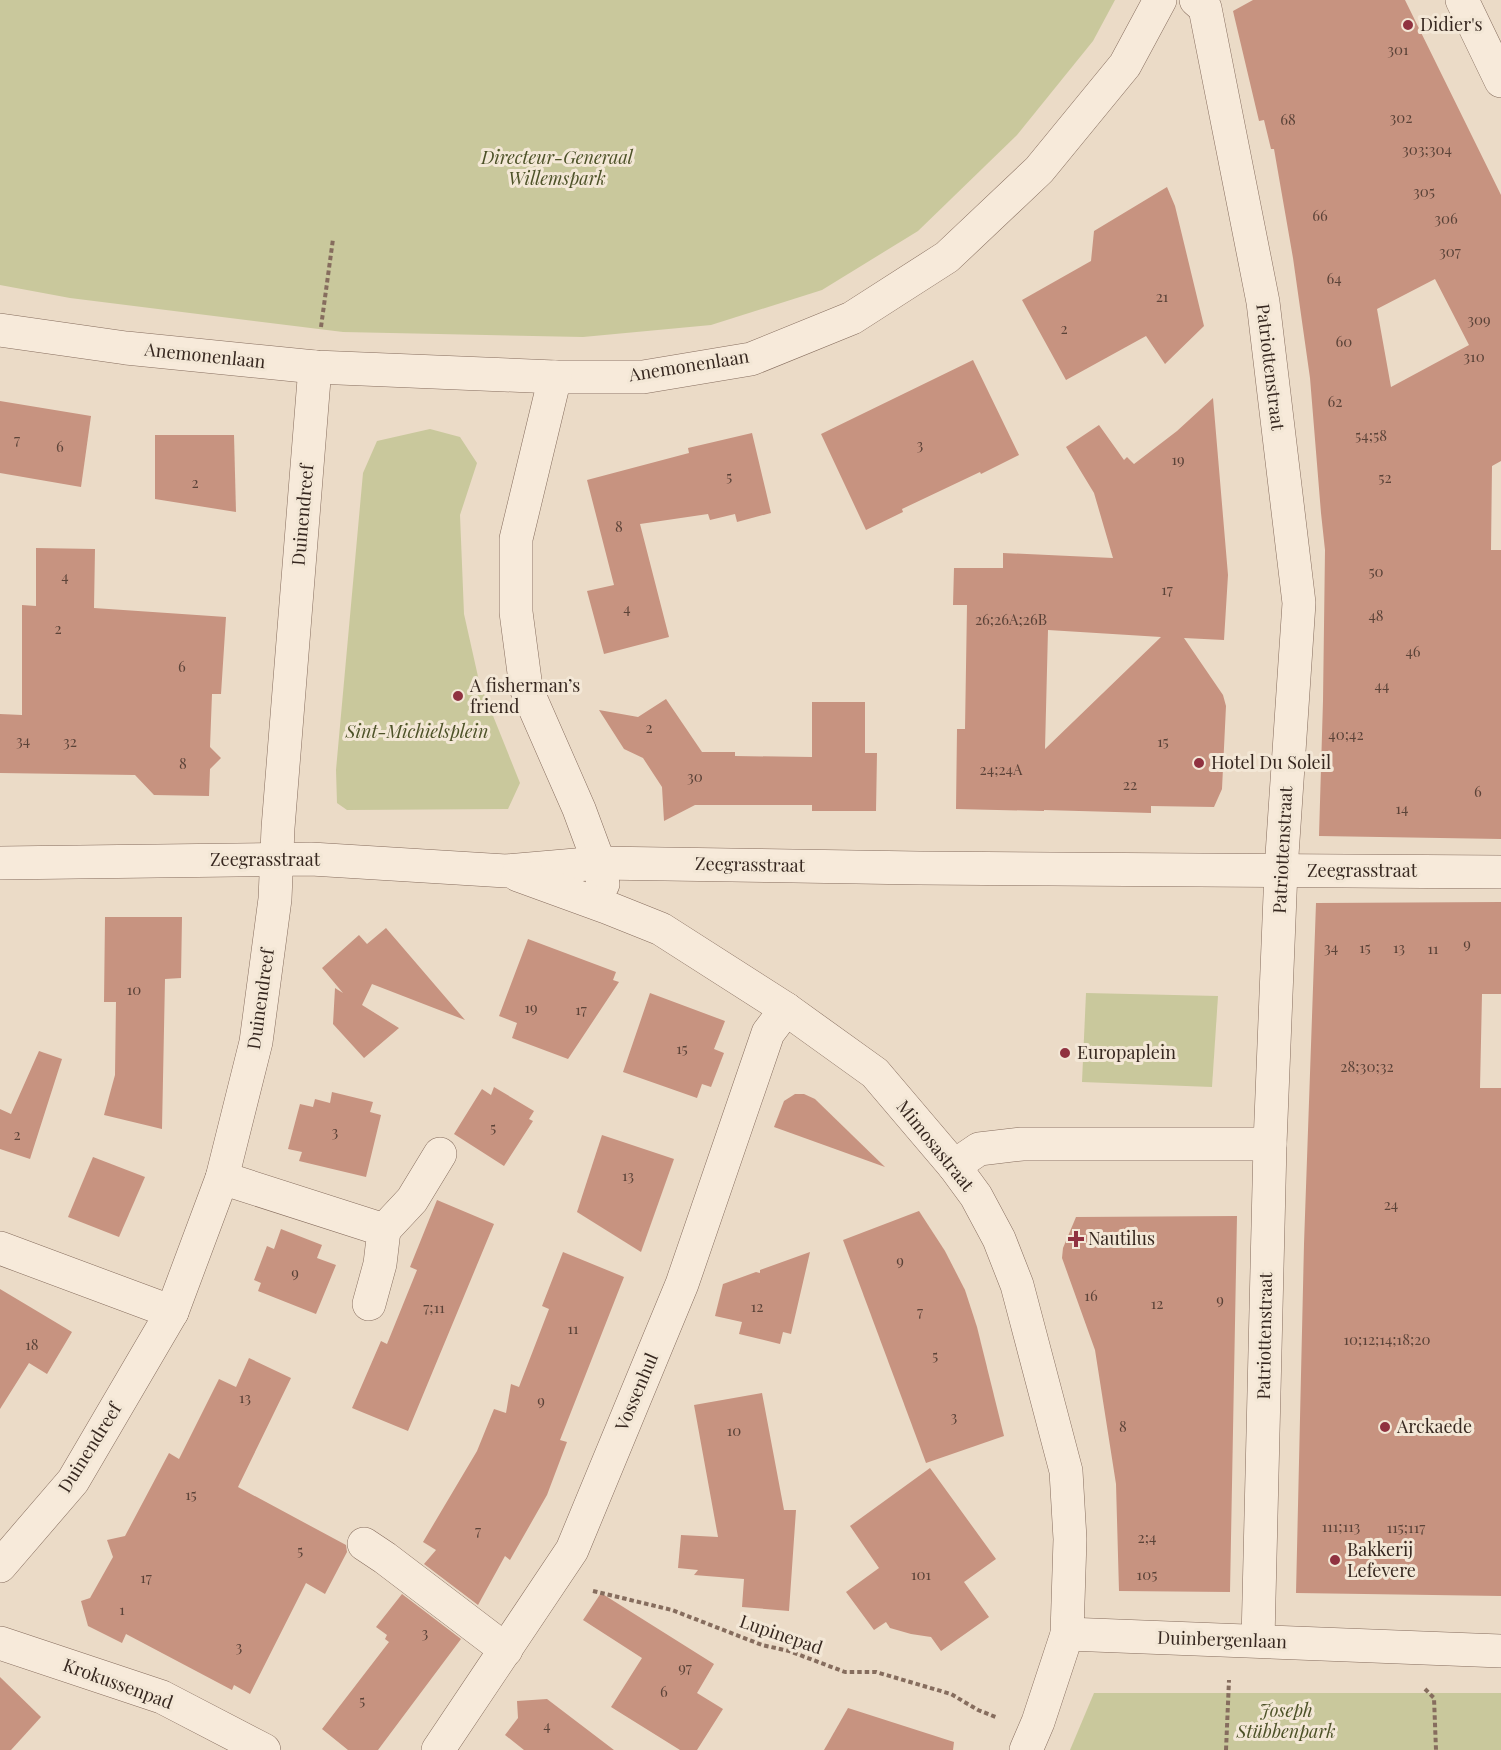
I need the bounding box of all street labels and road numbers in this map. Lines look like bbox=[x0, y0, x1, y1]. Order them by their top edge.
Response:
street label: Patriottenstraat bbox=[1251, 302, 1291, 432]
street label: Anemonenlaan bbox=[142, 337, 267, 373]
street label: Anemonenlaan bbox=[626, 344, 751, 387]
street label: Duinendreef bbox=[286, 461, 319, 567]
street label: Patriottenstraat bbox=[1267, 785, 1297, 914]
street label: Zeegrasstraat bbox=[210, 847, 321, 871]
street label: Zeegrasstraat bbox=[695, 851, 806, 877]
street label: Zeegrasstraat bbox=[1307, 858, 1418, 882]
street label: Duinendreef bbox=[241, 945, 279, 1051]
street label: Mimosastraat bbox=[892, 1095, 980, 1196]
street label: Patriottenstraat bbox=[1251, 1271, 1277, 1400]
street label: Vossenhul bbox=[609, 1349, 663, 1435]
street label: Duinendreef bbox=[52, 1396, 127, 1497]
street label: Lupinepad bbox=[737, 1609, 827, 1660]
street label: Duinbergenlaan bbox=[1157, 1625, 1288, 1653]
street label: Krokussenpad bbox=[60, 1652, 177, 1714]

